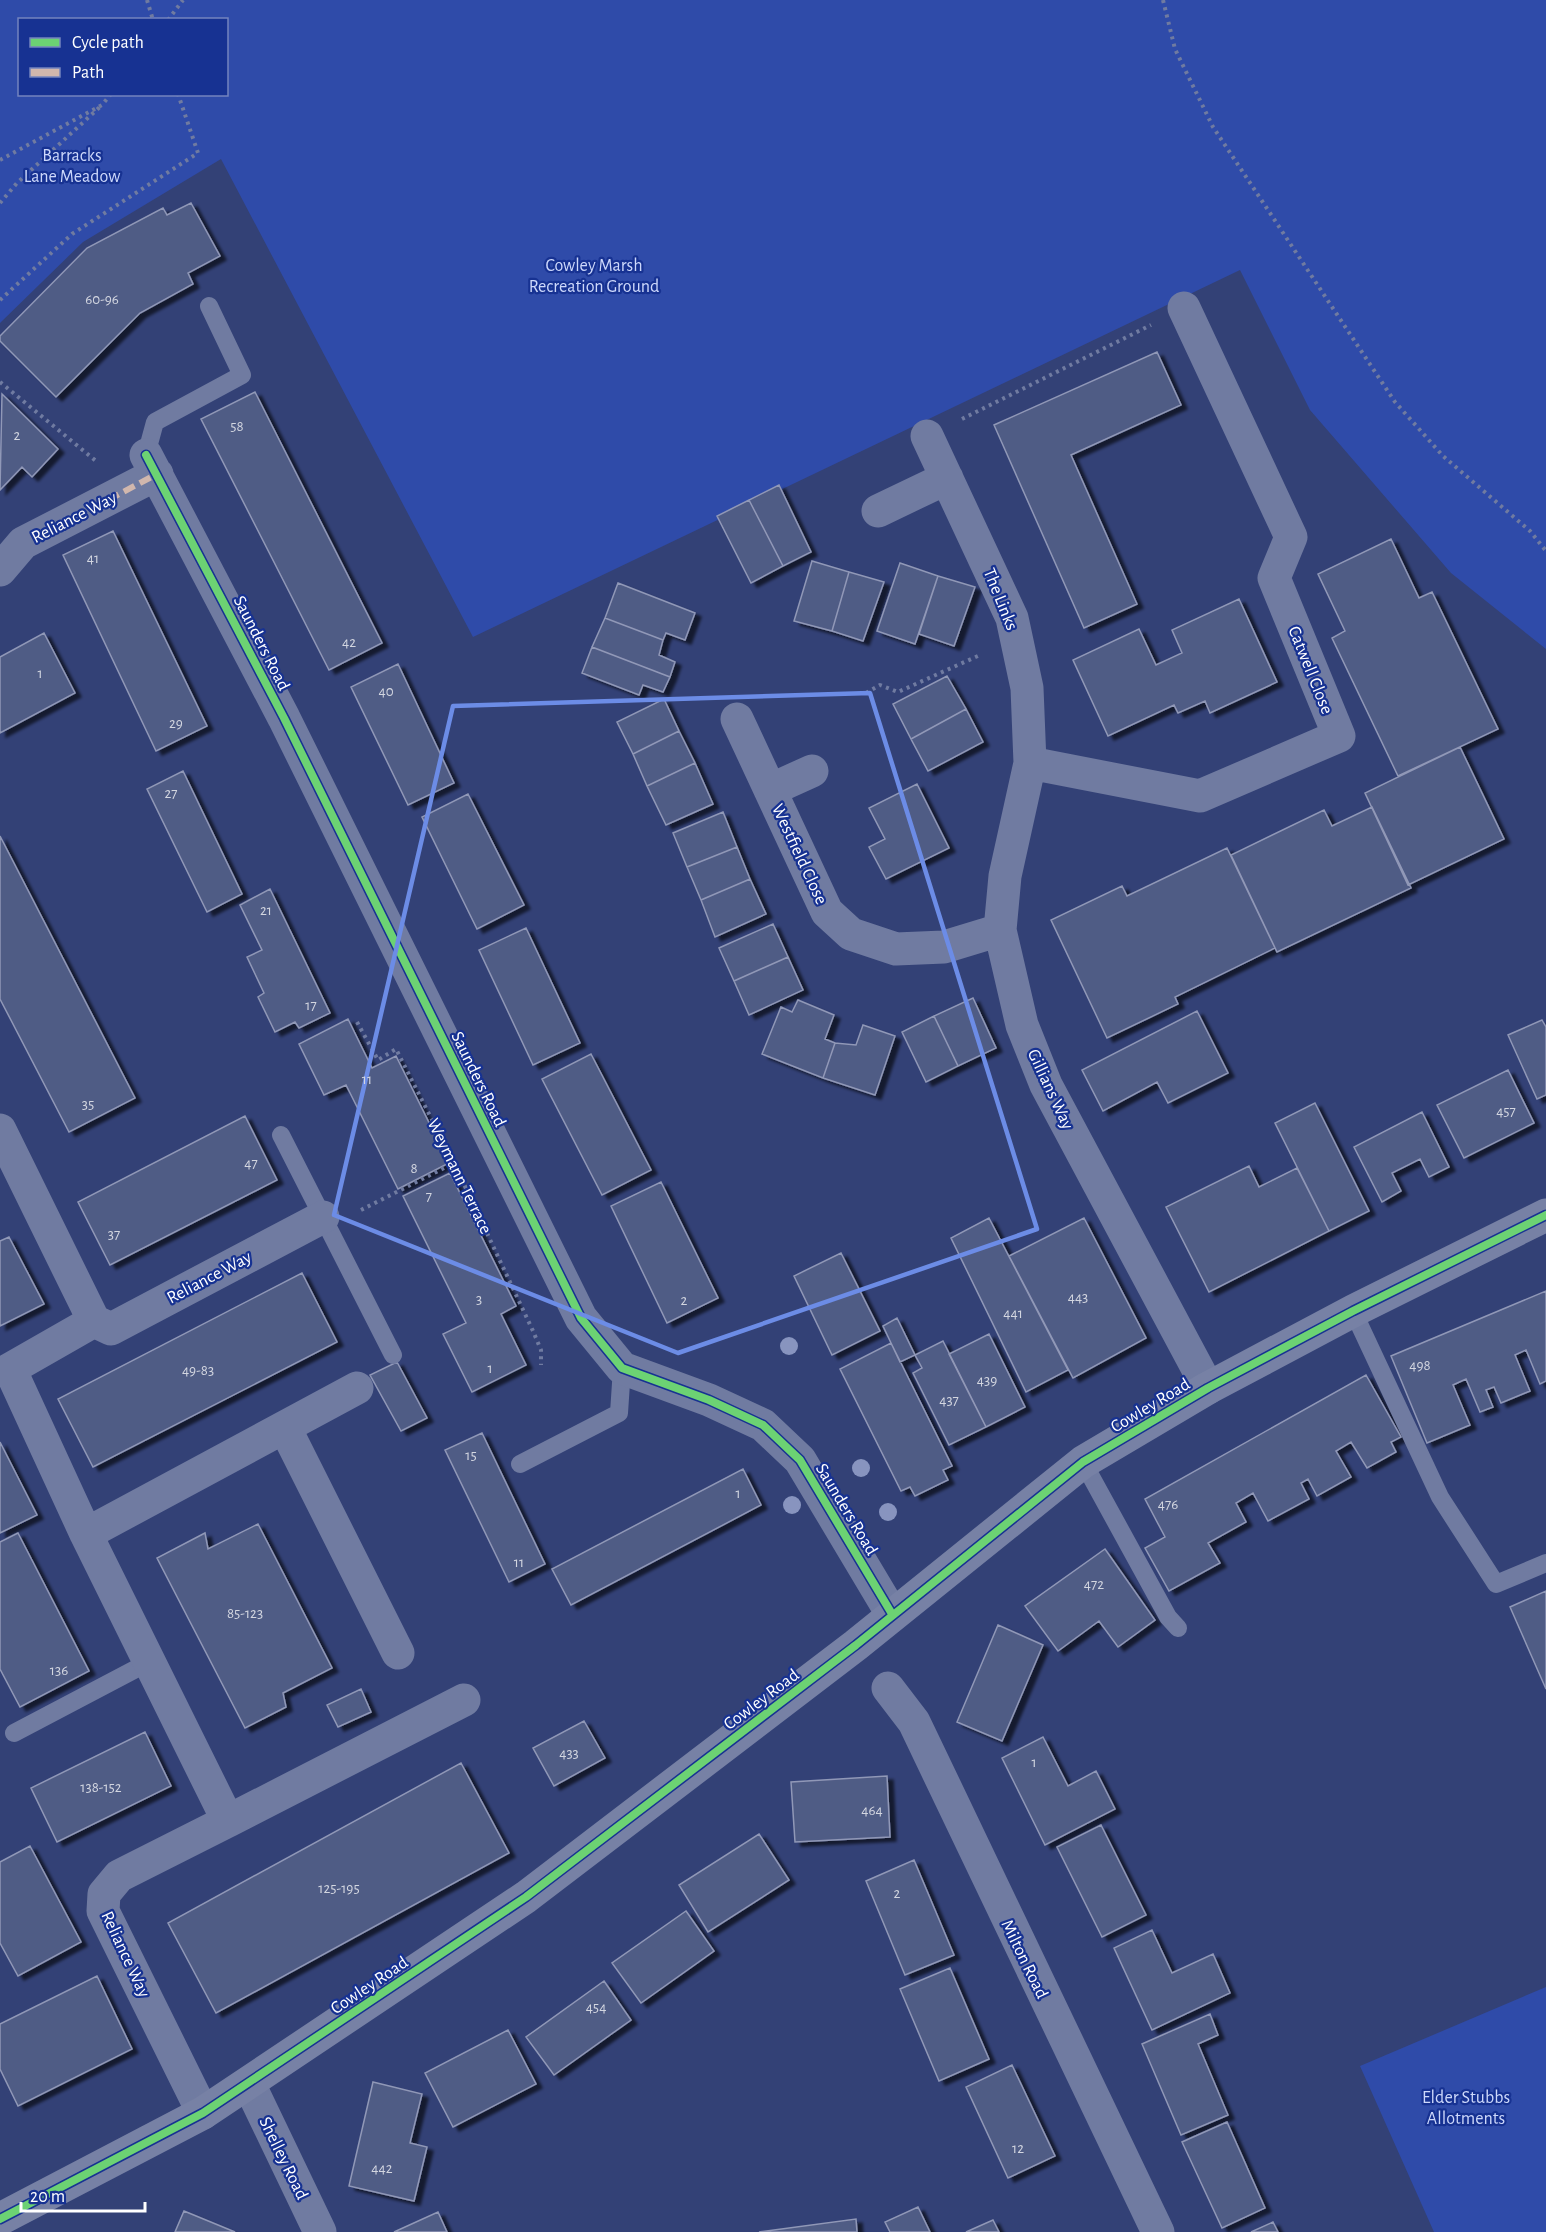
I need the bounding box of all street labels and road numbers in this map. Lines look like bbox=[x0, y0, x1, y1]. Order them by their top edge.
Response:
street label: Reliance Way bbox=[29, 489, 120, 547]
street label: The Links bbox=[980, 566, 1021, 633]
street label: Saunders Road bbox=[230, 593, 293, 694]
street label: Catwell Close bbox=[1284, 624, 1336, 717]
street label: Westfield Close bbox=[768, 801, 830, 907]
street label: Saunders Road bbox=[447, 1029, 509, 1130]
street label: Gillians Way bbox=[1024, 1046, 1077, 1133]
street label: Weymann Terrace bbox=[423, 1116, 495, 1237]
street label: Reliance Way bbox=[164, 1248, 255, 1308]
street label: Cowley Road bbox=[1108, 1375, 1193, 1436]
street label: Saunders Road bbox=[812, 1460, 881, 1559]
street label: Cowley Road bbox=[721, 1666, 803, 1734]
street label: Reliance Way bbox=[97, 1909, 153, 2001]
street label: Milton Road bbox=[997, 1917, 1051, 2002]
street label: Cowley Road bbox=[328, 1954, 411, 2018]
street label: Shelley Road bbox=[255, 2114, 311, 2203]

